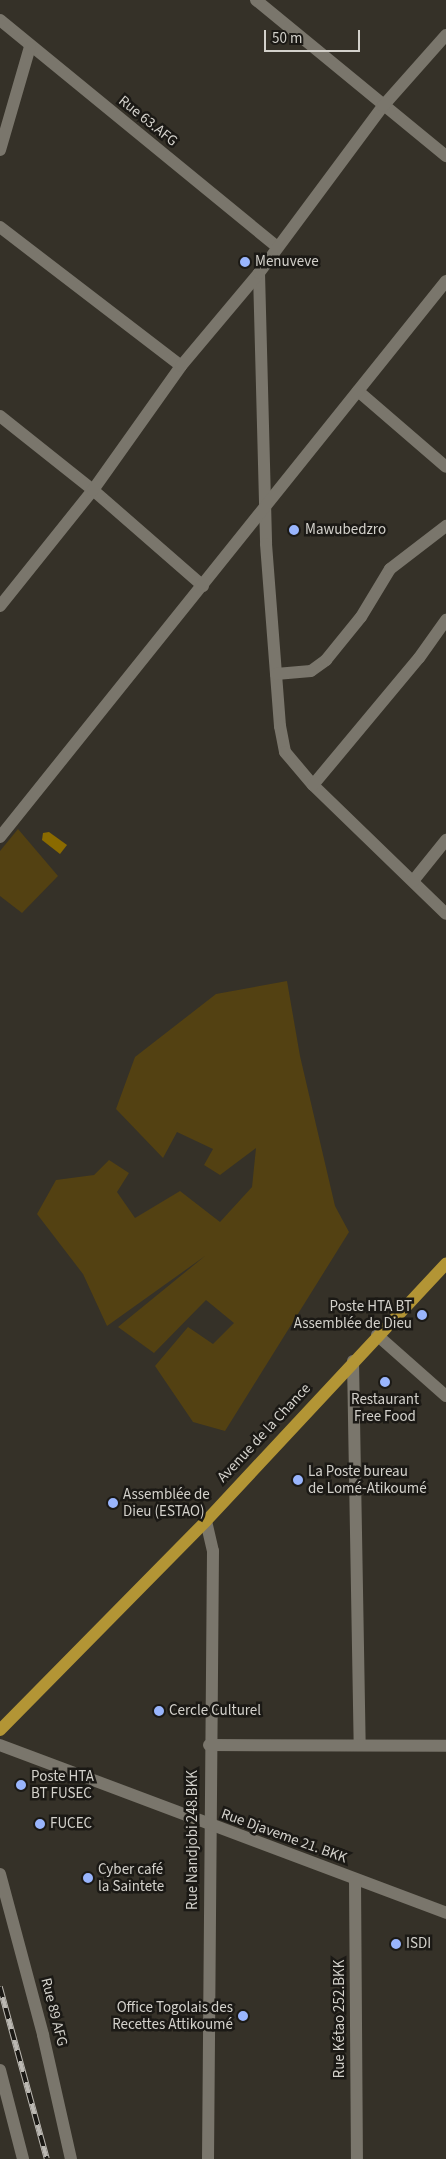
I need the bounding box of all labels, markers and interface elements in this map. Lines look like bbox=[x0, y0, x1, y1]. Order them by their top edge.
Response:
scale bar bbox=[266, 20, 362, 52]
text: 50 m bbox=[272, 28, 302, 49]
street label: Rue 63.AFG bbox=[115, 92, 181, 150]
place label: Menuveve bbox=[255, 253, 319, 271]
marker: Menuveve bbox=[239, 256, 251, 268]
place label: Mawubedzro bbox=[305, 521, 386, 539]
marker: Mawubedzro bbox=[287, 523, 301, 537]
place label: Poste HTA BT Assemblée de Dieu bbox=[294, 1297, 412, 1332]
marker: Poste HTA BT Assemblée de Dieu bbox=[416, 1309, 428, 1321]
marker: Restaurant Free Food bbox=[379, 1376, 391, 1388]
street label: Avenue de la Chance bbox=[213, 1380, 315, 1486]
place label: Restaurant Free Food bbox=[351, 1390, 419, 1425]
place label: La Poste bureau de Lomé-Atikoumé bbox=[308, 1462, 427, 1497]
marker: La Poste bureau de Lomé-Atikoumé bbox=[292, 1474, 304, 1486]
place label: Assemblée de Dieu (ESTAO) bbox=[123, 1485, 210, 1520]
marker: Assemblée de Dieu (ESTAO) bbox=[107, 1497, 119, 1509]
place label: Cercle Culturel bbox=[169, 1702, 261, 1720]
marker: Cercle Culturel bbox=[153, 1705, 165, 1717]
place label: Poste HTA BT FUSEC bbox=[31, 1767, 94, 1802]
street label: Rue Nandjobi 248.BKK bbox=[184, 1770, 202, 1910]
marker: Poste HTA BT FUSEC bbox=[15, 1779, 27, 1791]
street label: Rue Djaveme 21. BKK bbox=[219, 1805, 349, 1867]
place label: FUCEC bbox=[50, 1815, 92, 1833]
marker: FUCEC bbox=[34, 1818, 46, 1830]
place label: Cyber café la Saintete bbox=[98, 1860, 164, 1895]
marker: Cyber café la Saintete bbox=[82, 1872, 94, 1884]
place label: ISDI bbox=[406, 1935, 431, 1953]
marker: ISDI bbox=[390, 1938, 402, 1950]
street label: Rue Kétao 252.BKK bbox=[331, 1960, 349, 2078]
street label: Rue 89 AFG bbox=[37, 1976, 71, 2048]
place label: Office Togolais des Recettes Attikoumé bbox=[112, 1998, 233, 2033]
marker: Office Togolais des Recettes Attikoumé bbox=[237, 2010, 249, 2022]

